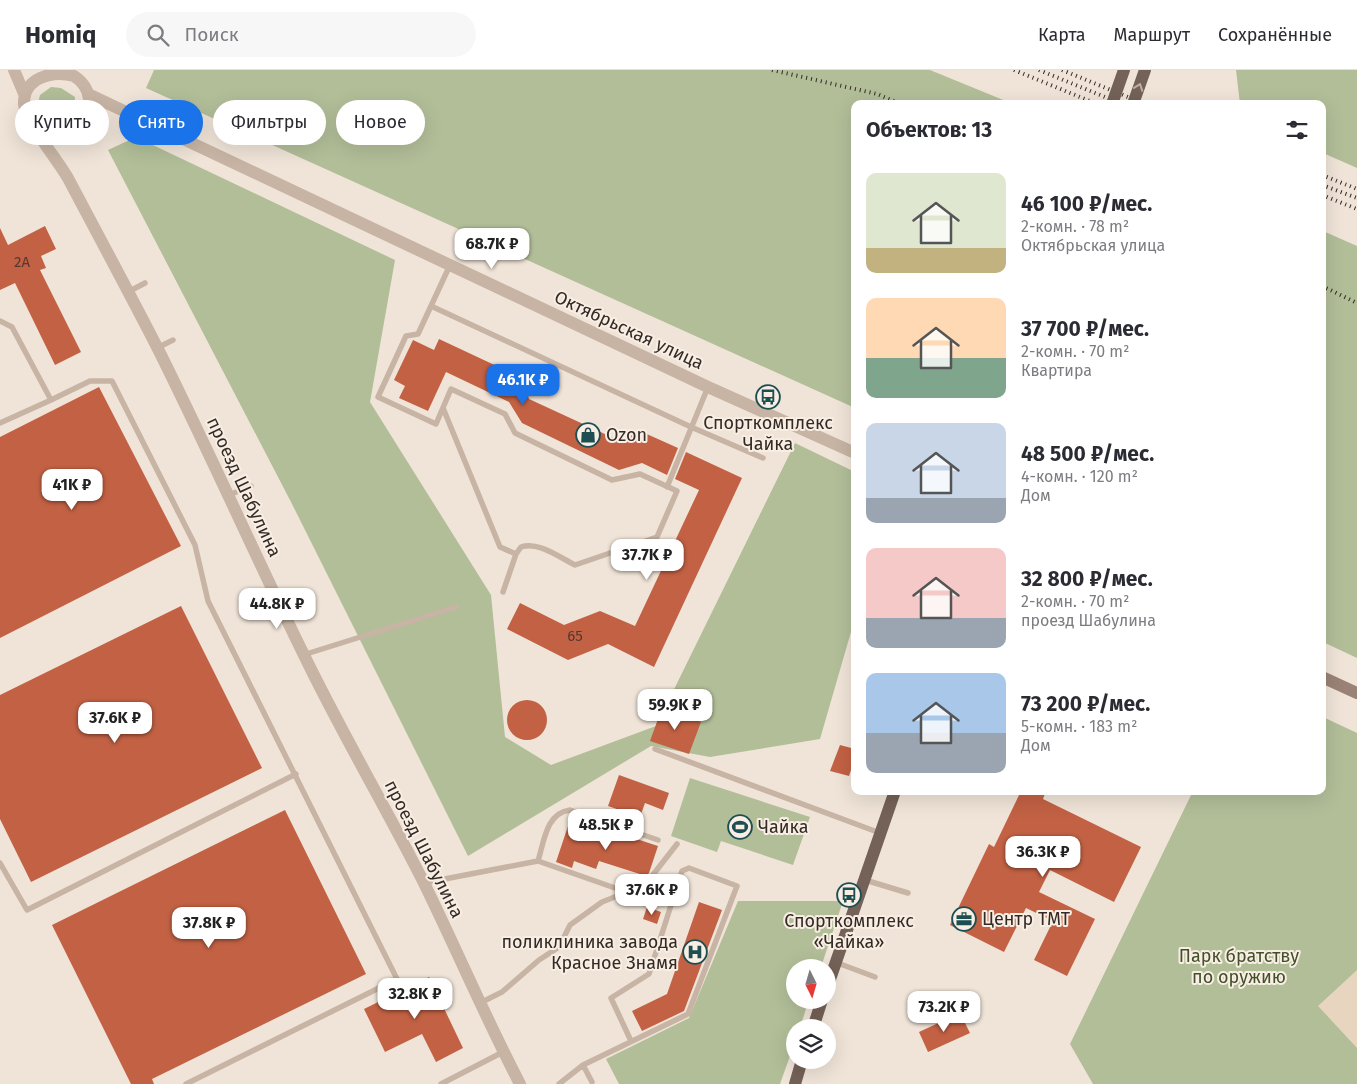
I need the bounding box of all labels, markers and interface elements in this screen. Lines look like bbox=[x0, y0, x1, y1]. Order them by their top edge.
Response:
search box bbox=[126, 12, 476, 57]
text: Homiq bbox=[25, 21, 96, 49]
icon: search bbox=[144, 21, 172, 49]
text: Поиск bbox=[184, 23, 239, 46]
text: Карта bbox=[1038, 24, 1086, 46]
text: Маршрут bbox=[1114, 24, 1190, 46]
text: Сохранённые bbox=[1218, 24, 1332, 46]
one-way arrow bbox=[1133, 83, 1143, 92]
chip: Купить bbox=[15, 100, 109, 145]
chip: Снять bbox=[119, 100, 203, 145]
chip: Фильтры bbox=[213, 100, 326, 145]
chip: Новое bbox=[336, 100, 425, 145]
icon: filters bbox=[1283, 116, 1311, 144]
text: Объектов: 13 bbox=[866, 117, 992, 143]
text: 46 100 ₽/мес. bbox=[1021, 191, 1152, 217]
icon: home bbox=[906, 193, 966, 253]
text: 2-комн. · 78 m² bbox=[1021, 217, 1129, 236]
pin: 68.7K ₽ bbox=[446, 228, 538, 270]
text: 68.7K ₽ bbox=[465, 234, 519, 253]
text: Октябрьская улица bbox=[1021, 236, 1165, 255]
house number: 2А bbox=[14, 253, 30, 271]
street label: Октябрьская улица bbox=[551, 286, 707, 374]
text: 37 700 ₽/мес. bbox=[1021, 316, 1149, 342]
icon: home bbox=[906, 318, 966, 378]
text: 2-комн. · 70 m² bbox=[1021, 342, 1129, 361]
text: Квартира bbox=[1021, 361, 1092, 380]
pin: 46.1K ₽ bbox=[477, 364, 569, 406]
text: 46.1K ₽ bbox=[497, 370, 549, 389]
bus stop icon: Спорткомплекс Чайка bbox=[755, 384, 781, 410]
place label: Спорткомплекс Чайка bbox=[703, 412, 833, 455]
street label: проезд Шабулина bbox=[202, 414, 286, 560]
shop icon: Ozon bbox=[575, 422, 601, 448]
place label: Ozon bbox=[606, 424, 647, 446]
text: 48 500 ₽/мес. bbox=[1021, 441, 1154, 467]
icon: home bbox=[906, 443, 966, 503]
text: 4-комн. · 120 m² bbox=[1021, 467, 1138, 486]
pin: 41K ₽ bbox=[37, 468, 107, 511]
text: 41K ₽ bbox=[53, 475, 91, 494]
text: Дом bbox=[1021, 486, 1051, 505]
pin: 37.7K ₽ bbox=[601, 538, 693, 581]
text: 37.7K ₽ bbox=[622, 545, 672, 564]
text: 32 800 ₽/мес. bbox=[1021, 566, 1153, 592]
icon: home bbox=[906, 568, 966, 628]
pin: 44.8K ₽ bbox=[231, 588, 323, 630]
text: 2-комн. · 70 m² bbox=[1021, 592, 1129, 611]
text: 44.8K ₽ bbox=[250, 594, 304, 613]
text: проезд Шабулина bbox=[1021, 611, 1156, 630]
house number: 65 bbox=[567, 627, 583, 645]
pin: 59.9K ₽ bbox=[629, 688, 721, 731]
text: 73 200 ₽/мес. bbox=[1021, 691, 1150, 717]
icon: home bbox=[906, 693, 966, 753]
text: 59.9K ₽ bbox=[648, 695, 702, 714]
pin: 37.6K ₽ bbox=[69, 702, 161, 744]
text: 37.6K ₽ bbox=[89, 708, 141, 727]
text: 5-комн. · 183 m² bbox=[1021, 717, 1137, 736]
text: Дом bbox=[1021, 736, 1051, 755]
street label: проезд Шабулина bbox=[380, 776, 468, 922]
pin: 48.5K ₽ bbox=[560, 808, 652, 851]
sports icon: Чайка bbox=[727, 814, 753, 840]
text: 48.5K ₽ bbox=[579, 815, 633, 834]
place label: Чайка bbox=[758, 816, 808, 838]
pin: 36.3K ₽ bbox=[997, 836, 1089, 878]
text: 36.3K ₽ bbox=[1016, 842, 1070, 861]
pin: 37.6K ₽ bbox=[606, 874, 698, 916]
text: 37.6K ₽ bbox=[626, 880, 678, 899]
bus stop icon: Спорткомплекс «Чайка» bbox=[836, 882, 862, 908]
pin: 37.8K ₽ bbox=[163, 906, 255, 949]
office icon: Центр ТМТ bbox=[951, 906, 977, 932]
place label: Центр ТМТ bbox=[982, 908, 1071, 930]
place label: Спорткомплекс «Чайка» bbox=[784, 910, 914, 953]
text: 37.8K ₽ bbox=[183, 913, 235, 932]
place label: поликлиника завода Красное Знамя bbox=[501, 931, 678, 974]
hospital icon: поликлиника завода Красное Знамя bbox=[682, 939, 708, 965]
park label: Парк братству по оружию bbox=[1179, 945, 1299, 988]
north arrow bbox=[786, 959, 836, 1009]
map controls bbox=[786, 959, 836, 1069]
pin: 32.8K ₽ bbox=[369, 978, 461, 1020]
text: 32.8K ₽ bbox=[388, 984, 442, 1003]
pin: 73.2K ₽ bbox=[898, 990, 990, 1033]
text: 73.2K ₽ bbox=[918, 997, 970, 1016]
button: layers bbox=[786, 1019, 836, 1069]

